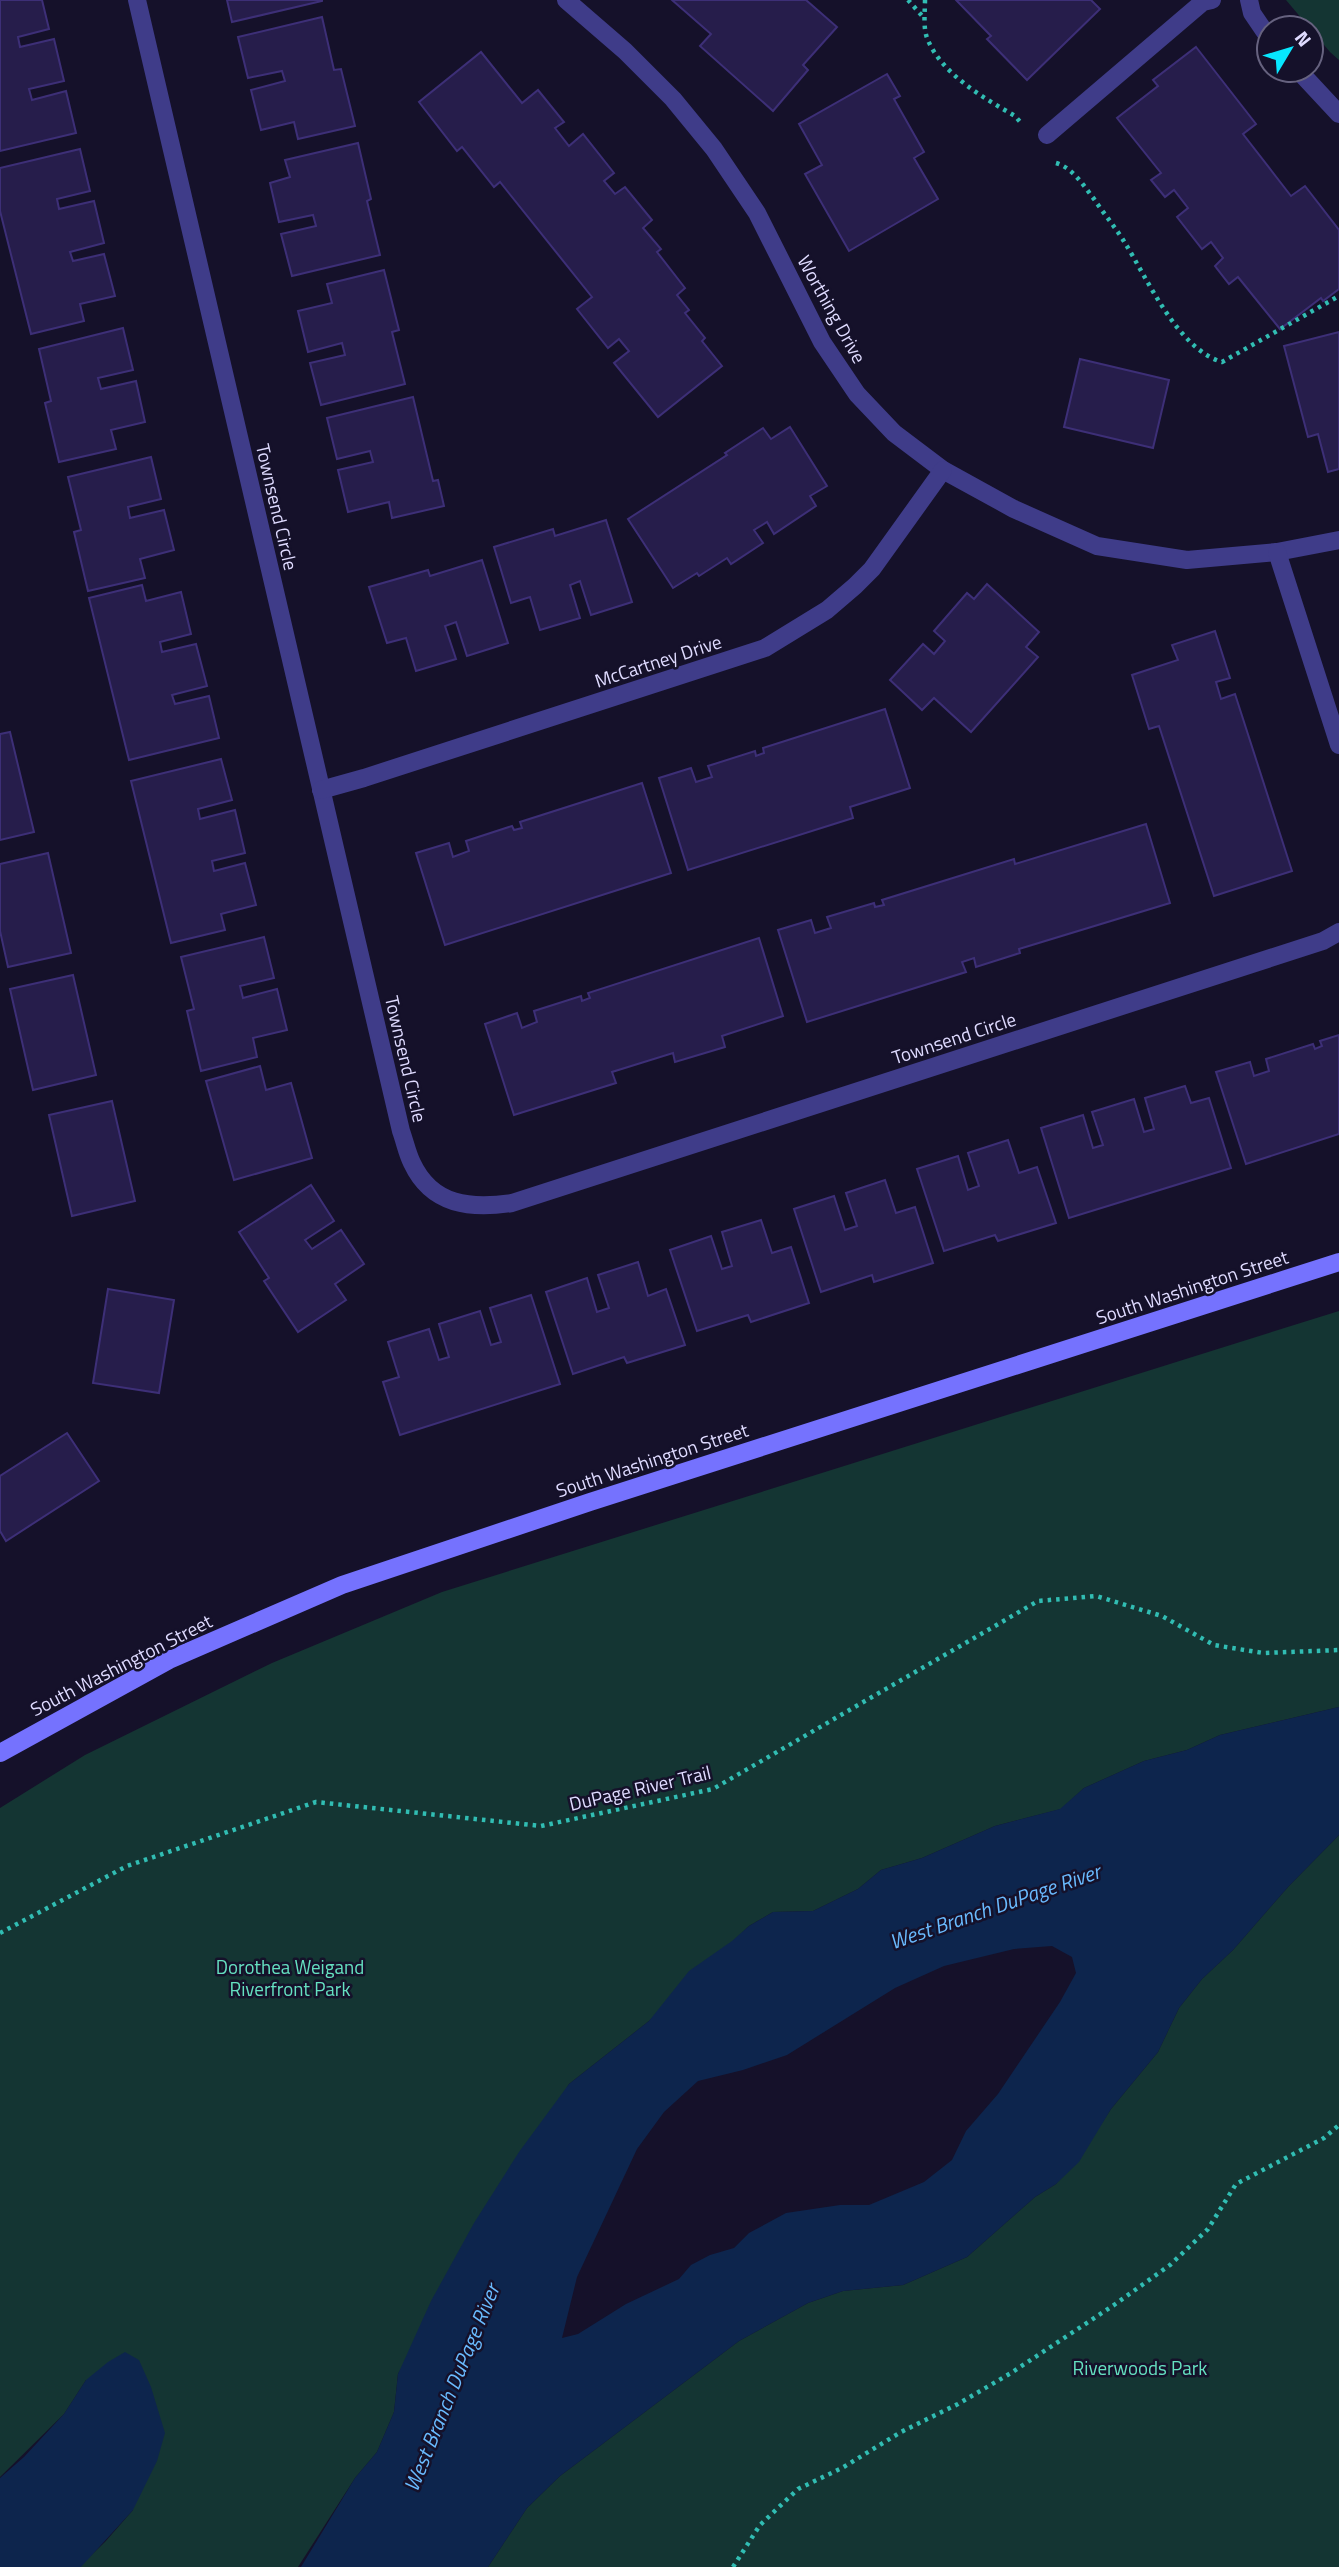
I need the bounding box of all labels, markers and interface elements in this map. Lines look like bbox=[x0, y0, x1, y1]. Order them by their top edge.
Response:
north arrow bbox=[1255, 14, 1325, 84]
text: N bbox=[1288, 24, 1319, 52]
street label: Worthing Drive bbox=[791, 249, 874, 368]
street label: Townsend Circle bbox=[249, 441, 306, 573]
street label: McCartney Drive bbox=[591, 626, 725, 695]
street label: Townsend Circle bbox=[378, 993, 435, 1125]
street label: Townsend Circle bbox=[888, 1004, 1020, 1071]
street label: South Washington Street bbox=[1092, 1242, 1292, 1331]
street label: South Washington Street bbox=[552, 1415, 752, 1504]
street label: South Washington Street bbox=[25, 1606, 217, 1723]
street label: DuPage River Trail bbox=[566, 1757, 714, 1818]
water label: West Branch DuPage River bbox=[885, 1854, 1107, 1957]
park label: Dorothea Weigand Riverfront Park bbox=[216, 1952, 364, 2003]
water label: West Branch DuPage River bbox=[395, 2277, 508, 2496]
park label: Riverwoods Park bbox=[1073, 2353, 1207, 2382]

